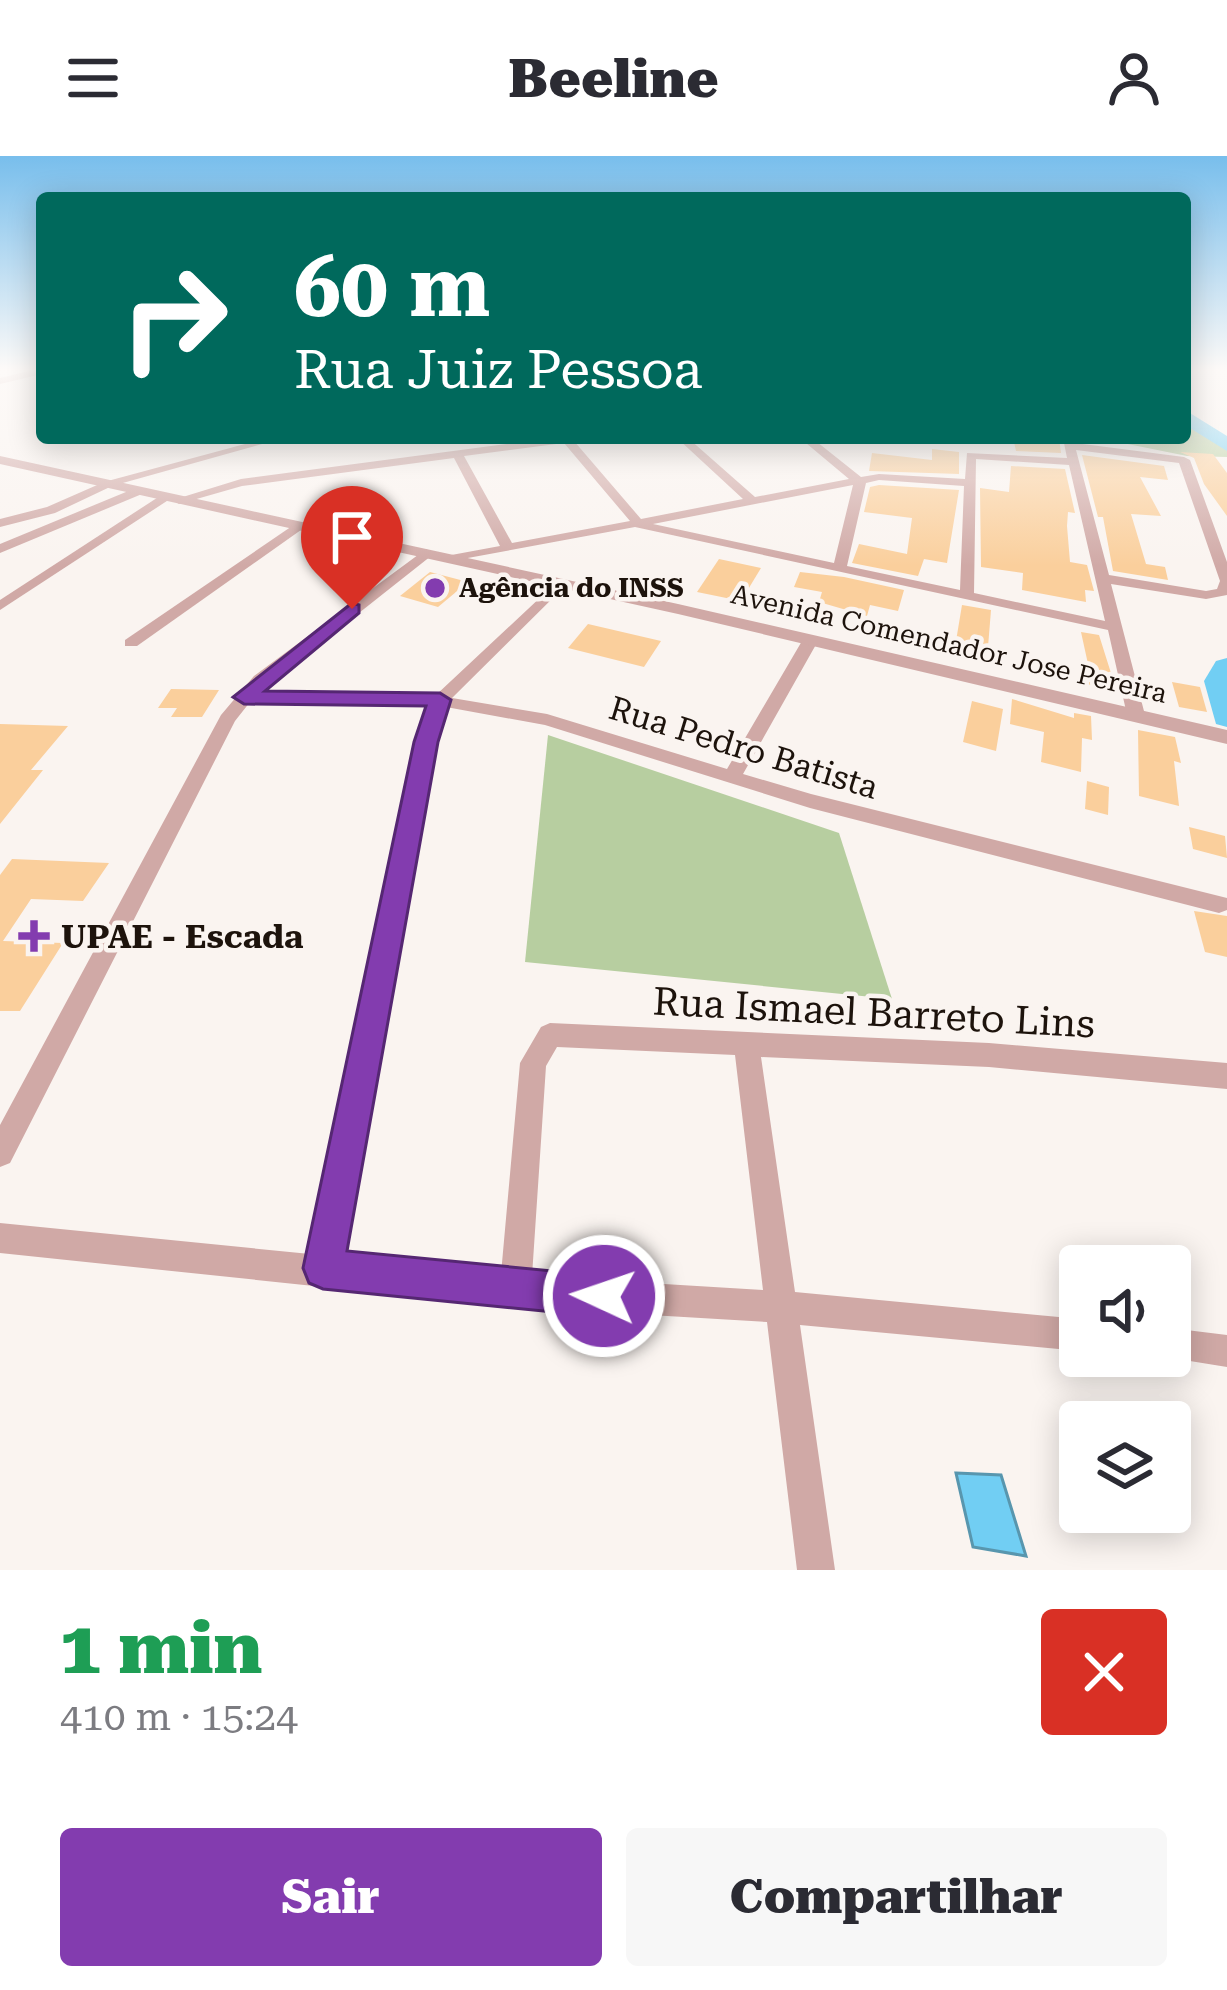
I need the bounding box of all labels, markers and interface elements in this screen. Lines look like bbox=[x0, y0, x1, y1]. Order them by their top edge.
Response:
icon: menu bbox=[60, 45, 126, 111]
icon: person bbox=[1101, 45, 1167, 111]
text: Beeline bbox=[508, 47, 719, 110]
text: 60 m bbox=[294, 238, 490, 336]
icon: right bbox=[96, 240, 252, 396]
text: Rua Juiz Pessoa bbox=[294, 338, 703, 401]
pin bbox=[301, 486, 403, 609]
icon: arrive bbox=[319, 504, 385, 570]
place label: Agência do INSS bbox=[459, 572, 684, 604]
marker: Agência do INSS bbox=[422, 575, 448, 601]
street label: Avenida Comendador Jose Pereira bbox=[728, 578, 1170, 710]
street label: Rua Pedro Batista bbox=[605, 688, 883, 807]
place label: UPAE - Escada bbox=[61, 917, 304, 956]
marker: UPAE - Escada bbox=[18, 920, 50, 952]
street label: Rua Ismael Barreto Lins bbox=[652, 978, 1096, 1048]
position arrow bbox=[541, 1233, 667, 1359]
map controls bbox=[1059, 1245, 1191, 1533]
button: sound bbox=[1059, 1245, 1191, 1377]
button: layers bbox=[1059, 1401, 1191, 1533]
text: 1 min bbox=[60, 1606, 262, 1691]
button: close bbox=[1041, 1609, 1167, 1735]
text: 410 m · 15:24 bbox=[60, 1694, 298, 1740]
button: Sair bbox=[60, 1828, 602, 1966]
button: Compartilhar bbox=[626, 1828, 1167, 1966]

